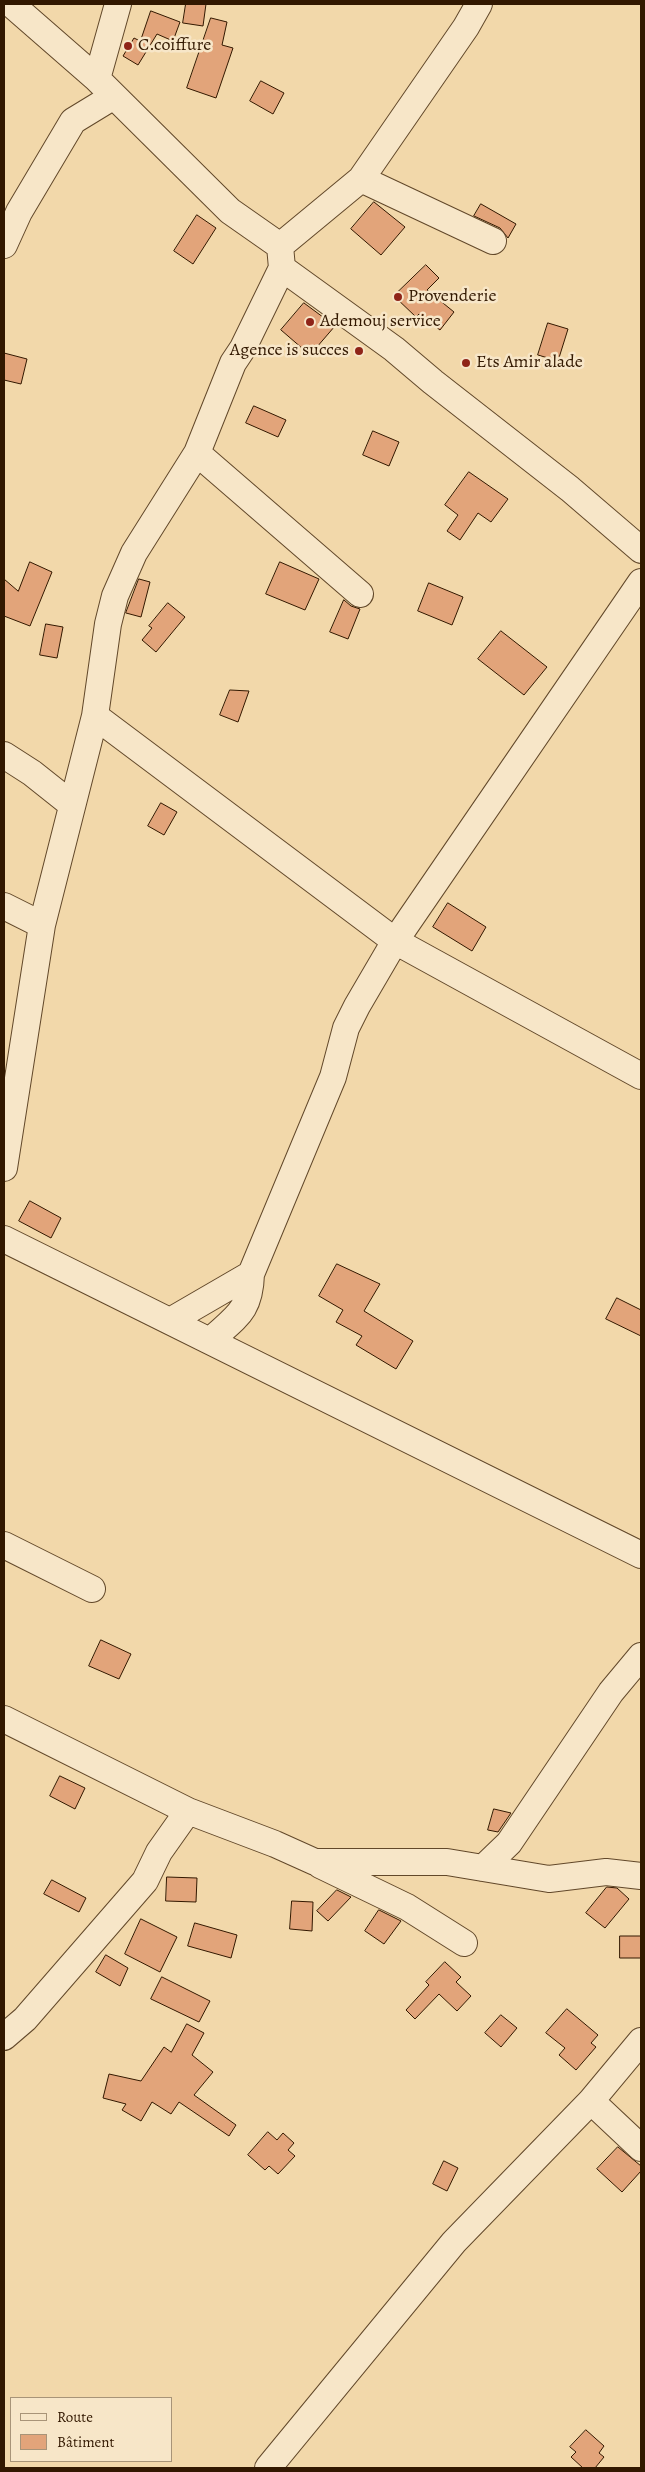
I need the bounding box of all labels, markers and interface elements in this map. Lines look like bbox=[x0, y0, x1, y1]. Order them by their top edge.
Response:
place label: C.coiffure bbox=[138, 35, 211, 57]
marker: C.coiffure bbox=[122, 40, 134, 52]
place label: Provenderie bbox=[408, 286, 497, 308]
marker: Provenderie bbox=[392, 291, 404, 303]
place label: Ademouj service bbox=[320, 311, 441, 333]
marker: Ademouj service bbox=[304, 316, 316, 328]
place label: Agence is succes bbox=[230, 340, 349, 362]
marker: Agence is succes bbox=[353, 345, 365, 357]
place label: Ets Amir alade bbox=[476, 352, 583, 374]
marker: Ets Amir alade bbox=[460, 357, 472, 369]
legend bbox=[10, 2397, 172, 2462]
text: Route bbox=[57, 2407, 93, 2427]
text: Bâtiment bbox=[57, 2432, 115, 2452]

